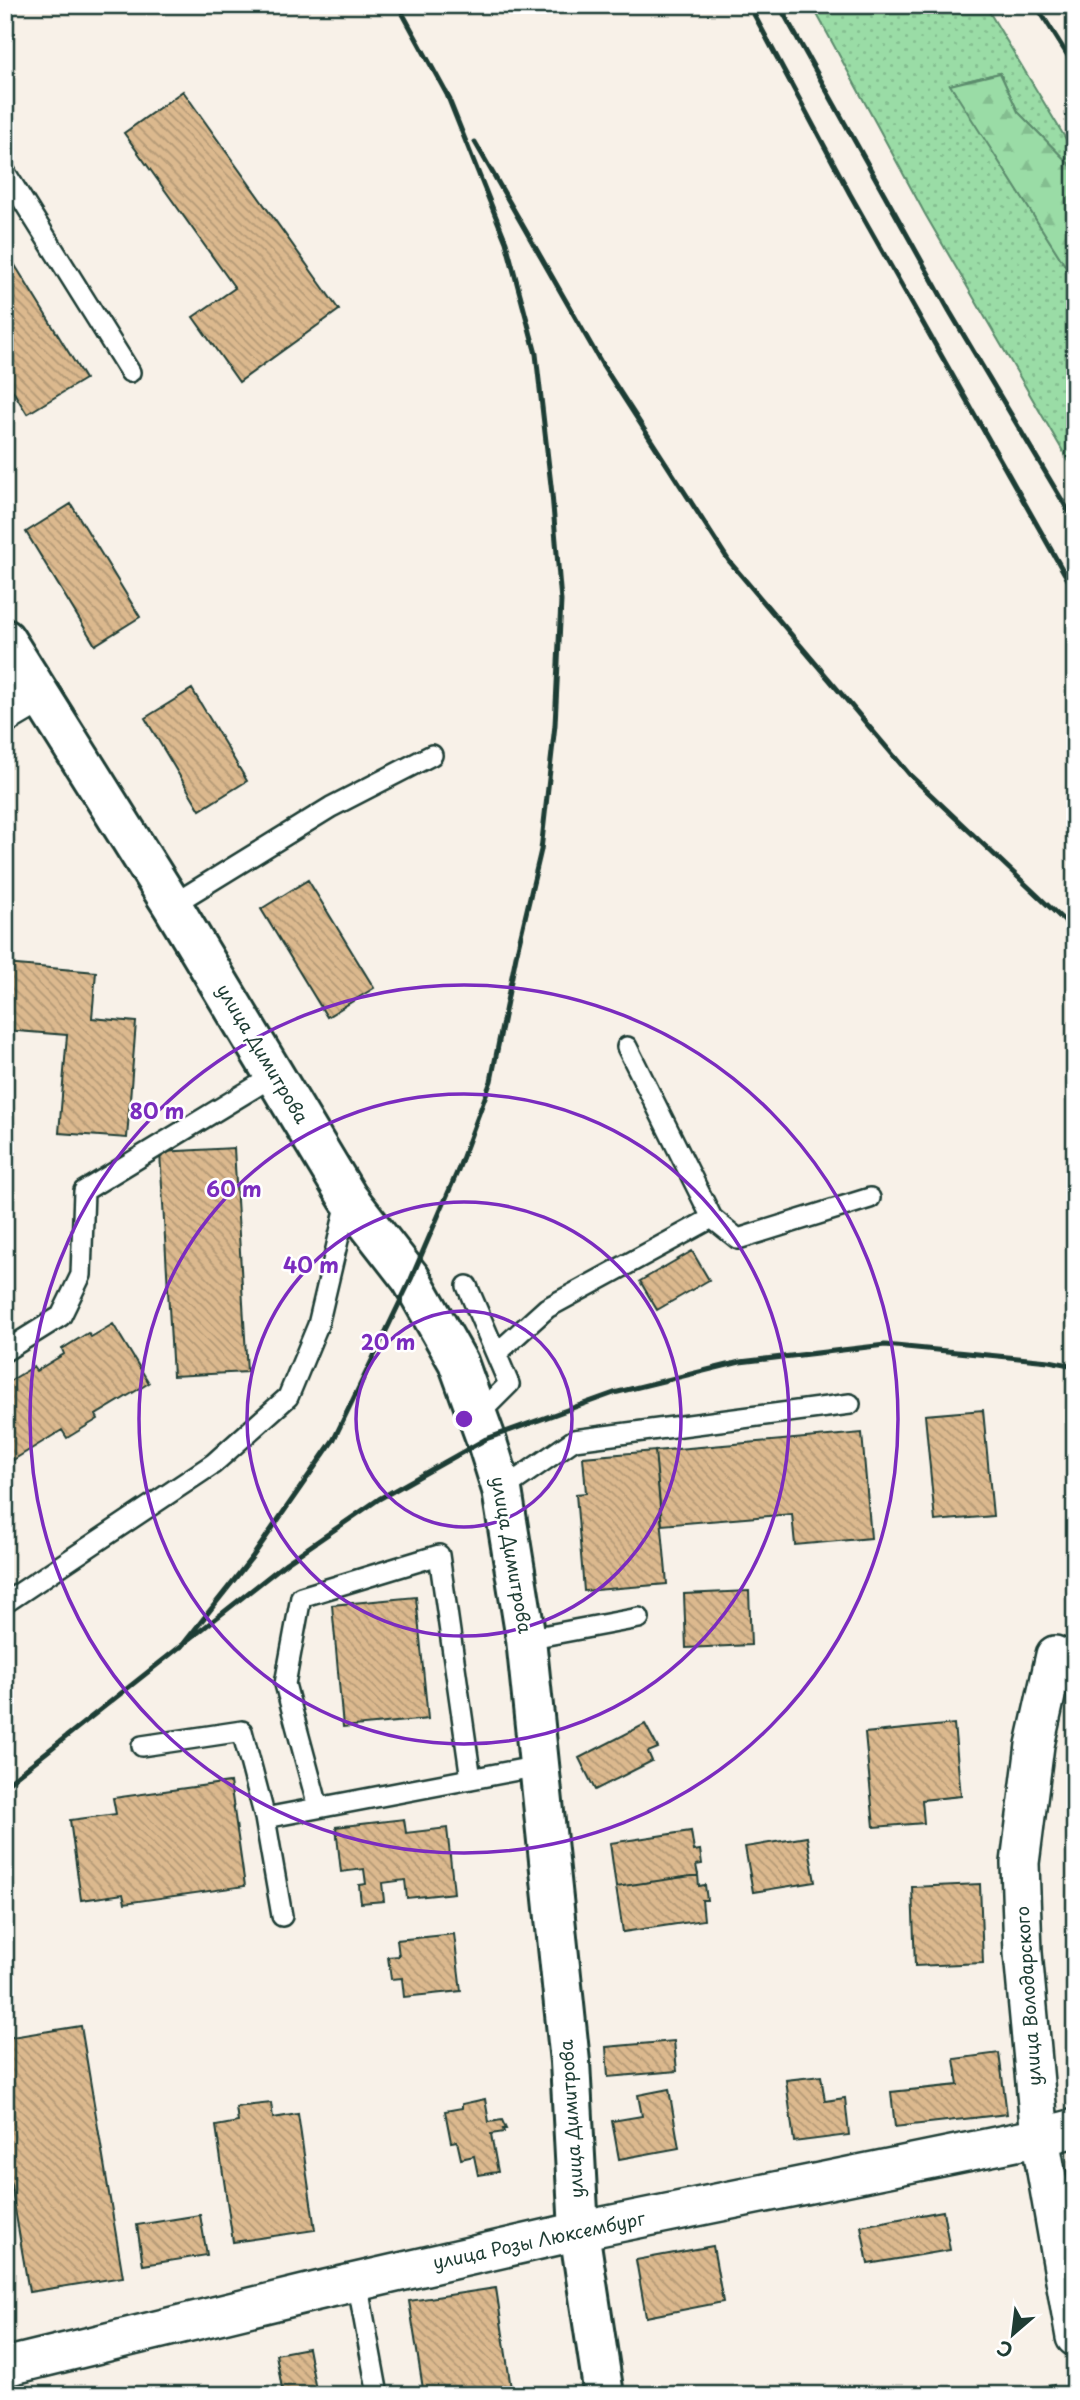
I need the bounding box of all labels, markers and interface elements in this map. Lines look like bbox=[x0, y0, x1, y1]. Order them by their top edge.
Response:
street label: улица Димитрова bbox=[211, 978, 316, 1129]
text: 80 m bbox=[130, 1094, 184, 1126]
text: 60 m bbox=[206, 1172, 262, 1204]
text: 40 m bbox=[283, 1248, 339, 1280]
text: 20 m bbox=[361, 1325, 415, 1357]
centre of rings bbox=[452, 1407, 476, 1431]
street label: улица Димитрова bbox=[485, 1474, 540, 1636]
street label: улица Володарского bbox=[1008, 1905, 1047, 2087]
street label: улица Димитрова bbox=[551, 2038, 590, 2199]
street label: улица Розы Люксембург bbox=[430, 2204, 648, 2275]
north arrow bbox=[978, 2298, 1048, 2368]
text: С bbox=[992, 2334, 1017, 2366]

